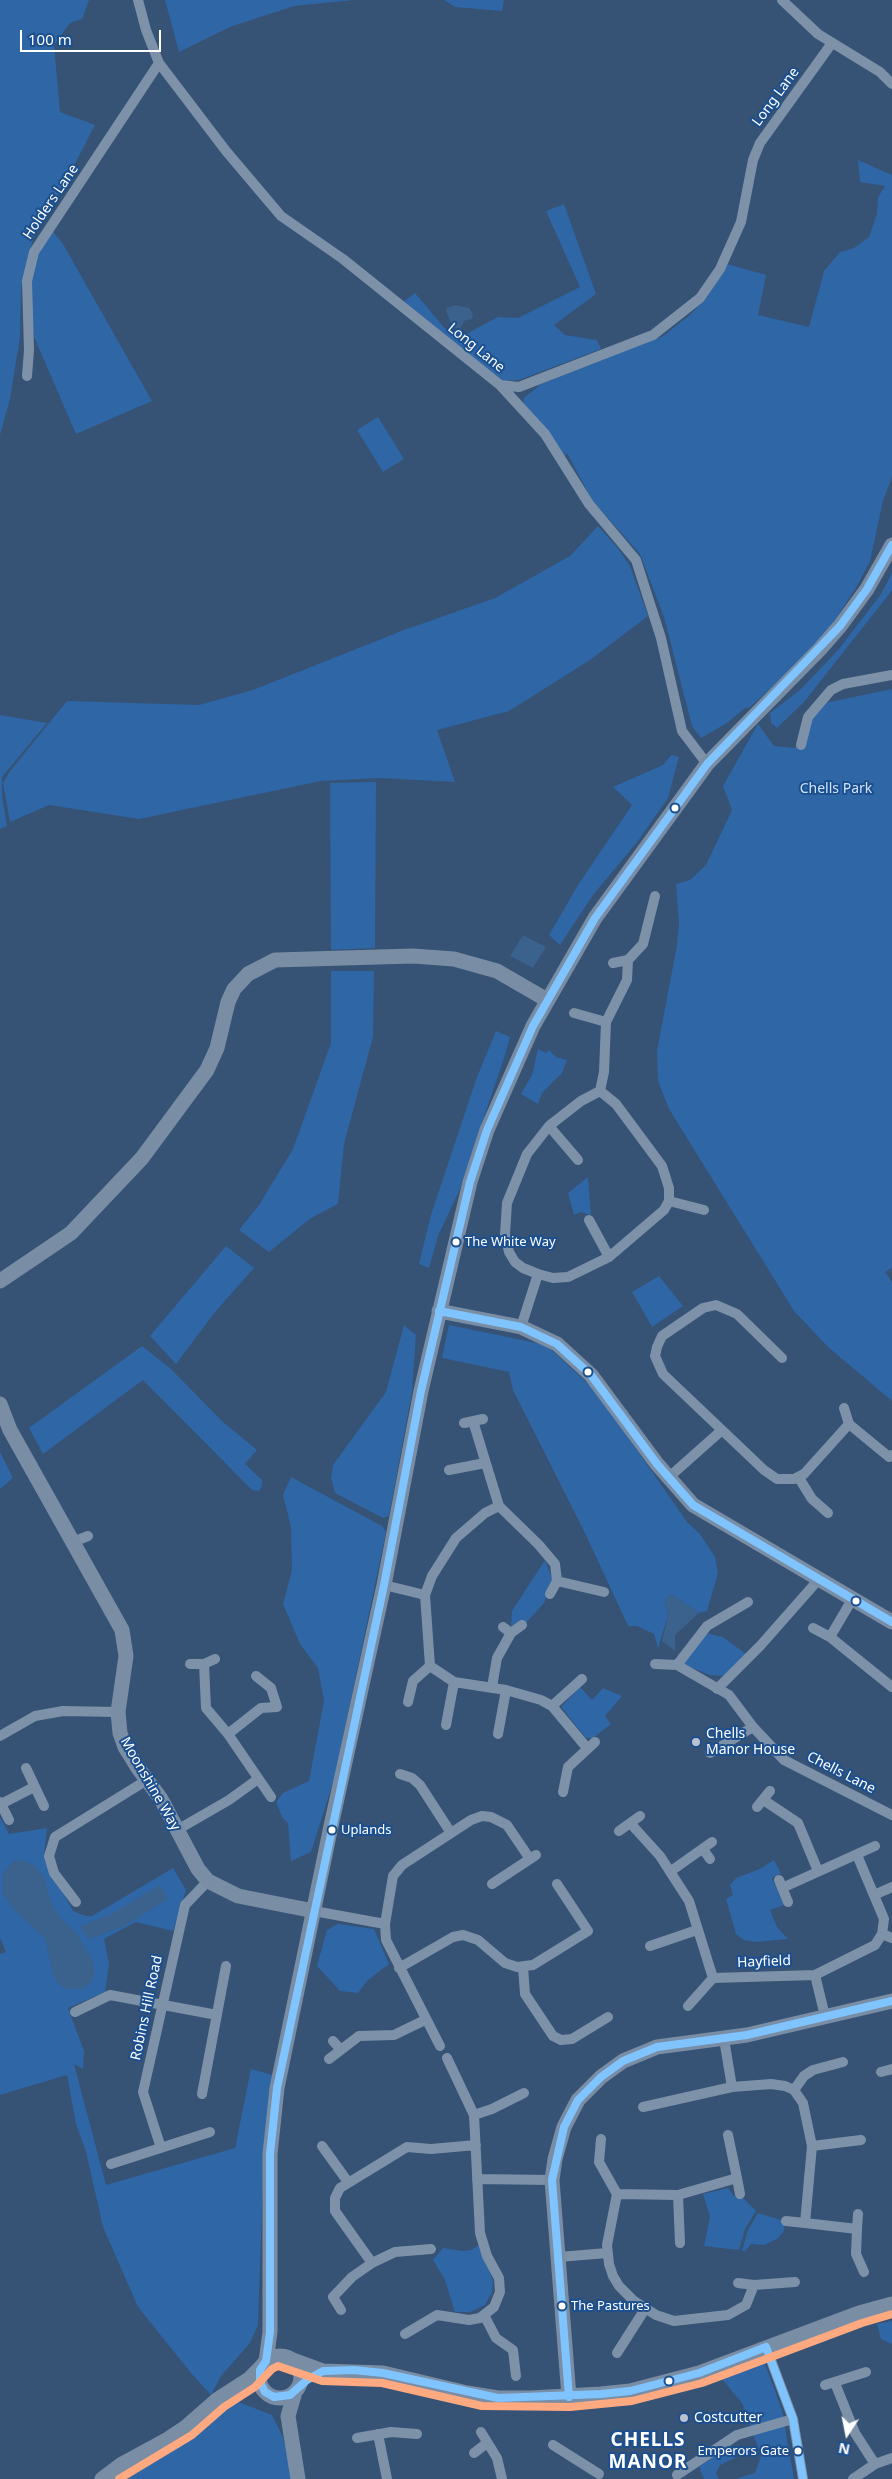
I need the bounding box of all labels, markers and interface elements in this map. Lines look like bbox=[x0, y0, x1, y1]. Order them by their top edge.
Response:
scale bar bbox=[22, 20, 164, 52]
text: 100 m bbox=[28, 29, 72, 49]
street label: Long Lane bbox=[749, 64, 803, 130]
street label: Holders Lane bbox=[20, 161, 82, 243]
street label: Long Lane bbox=[444, 320, 508, 376]
park label: Chells Park bbox=[800, 781, 872, 797]
unlabelled marker bbox=[670, 803, 680, 813]
place label: The White Way bbox=[465, 1234, 556, 1250]
marker: The White Way bbox=[451, 1237, 461, 1247]
unlabelled marker bbox=[583, 1367, 593, 1377]
unlabelled marker bbox=[851, 1596, 861, 1606]
place label: Chells Manor House bbox=[706, 1726, 795, 1758]
street label: Moonshine Way bbox=[116, 1734, 184, 1834]
marker: Chells Manor House bbox=[690, 1736, 702, 1748]
street label: Chells Lane bbox=[804, 1749, 878, 1797]
place label: Uplands bbox=[341, 1822, 391, 1838]
marker: Uplands bbox=[327, 1825, 337, 1835]
street label: Hayfield bbox=[737, 1953, 791, 1971]
street label: Robins Hill Road bbox=[128, 1954, 166, 2062]
place label: The Pastures bbox=[571, 2298, 650, 2314]
marker: The Pastures bbox=[557, 2301, 567, 2311]
unlabelled marker bbox=[664, 2376, 674, 2386]
north arrow bbox=[822, 2409, 872, 2459]
place label: Costcutter bbox=[694, 2410, 762, 2426]
marker: Costcutter bbox=[678, 2412, 690, 2424]
district label: CHELLS MANOR bbox=[608, 2430, 688, 2474]
text: N bbox=[837, 2439, 851, 2460]
place label: Emperors Gate bbox=[698, 2443, 789, 2459]
marker: Emperors Gate bbox=[793, 2446, 803, 2456]

